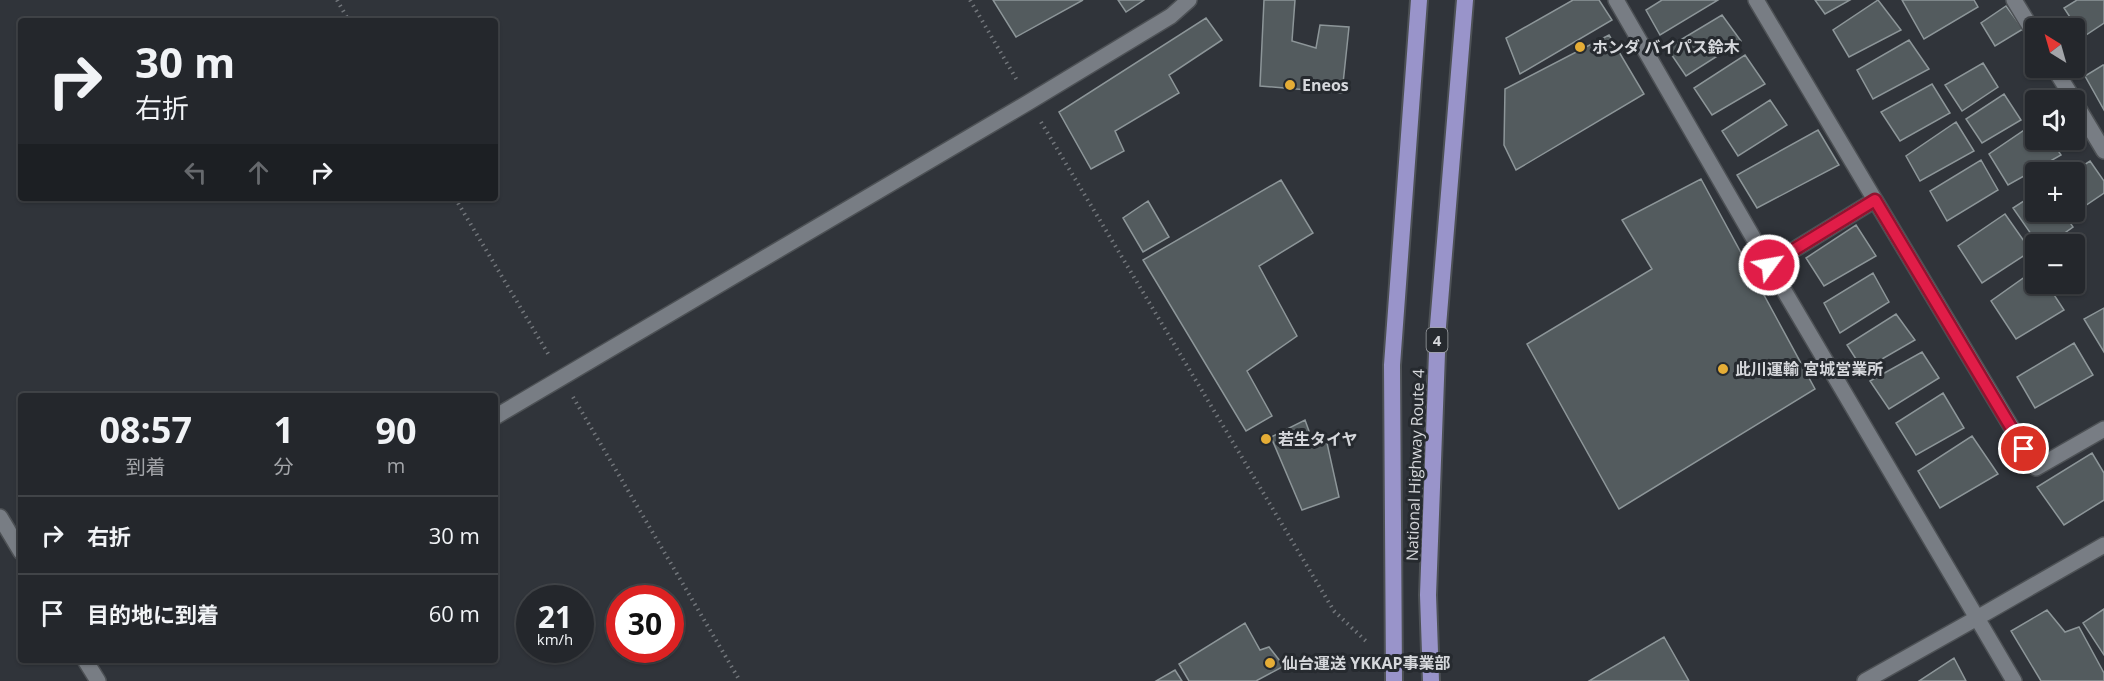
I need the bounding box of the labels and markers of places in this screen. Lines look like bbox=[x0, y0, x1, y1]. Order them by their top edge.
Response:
place label: ホンダ バイパス鈴木 bbox=[1592, 36, 1740, 58]
marker: ホンダ バイパス鈴木 bbox=[1573, 40, 1587, 54]
place label: Eneos bbox=[1302, 74, 1349, 96]
marker: Eneos bbox=[1283, 78, 1297, 92]
place label: 此川運輸 宮城営業所 bbox=[1735, 358, 1883, 380]
marker: 此川運輸 宮城営業所 bbox=[1716, 362, 1730, 376]
pin bbox=[1998, 423, 2049, 474]
place label: 若生タイヤ bbox=[1278, 428, 1358, 450]
marker: 若生タイヤ bbox=[1259, 432, 1273, 446]
place label: 仙台運送 YKKAP事業部 bbox=[1281, 652, 1450, 674]
marker: 仙台運送 YKKAP事業部 bbox=[1263, 656, 1277, 670]

